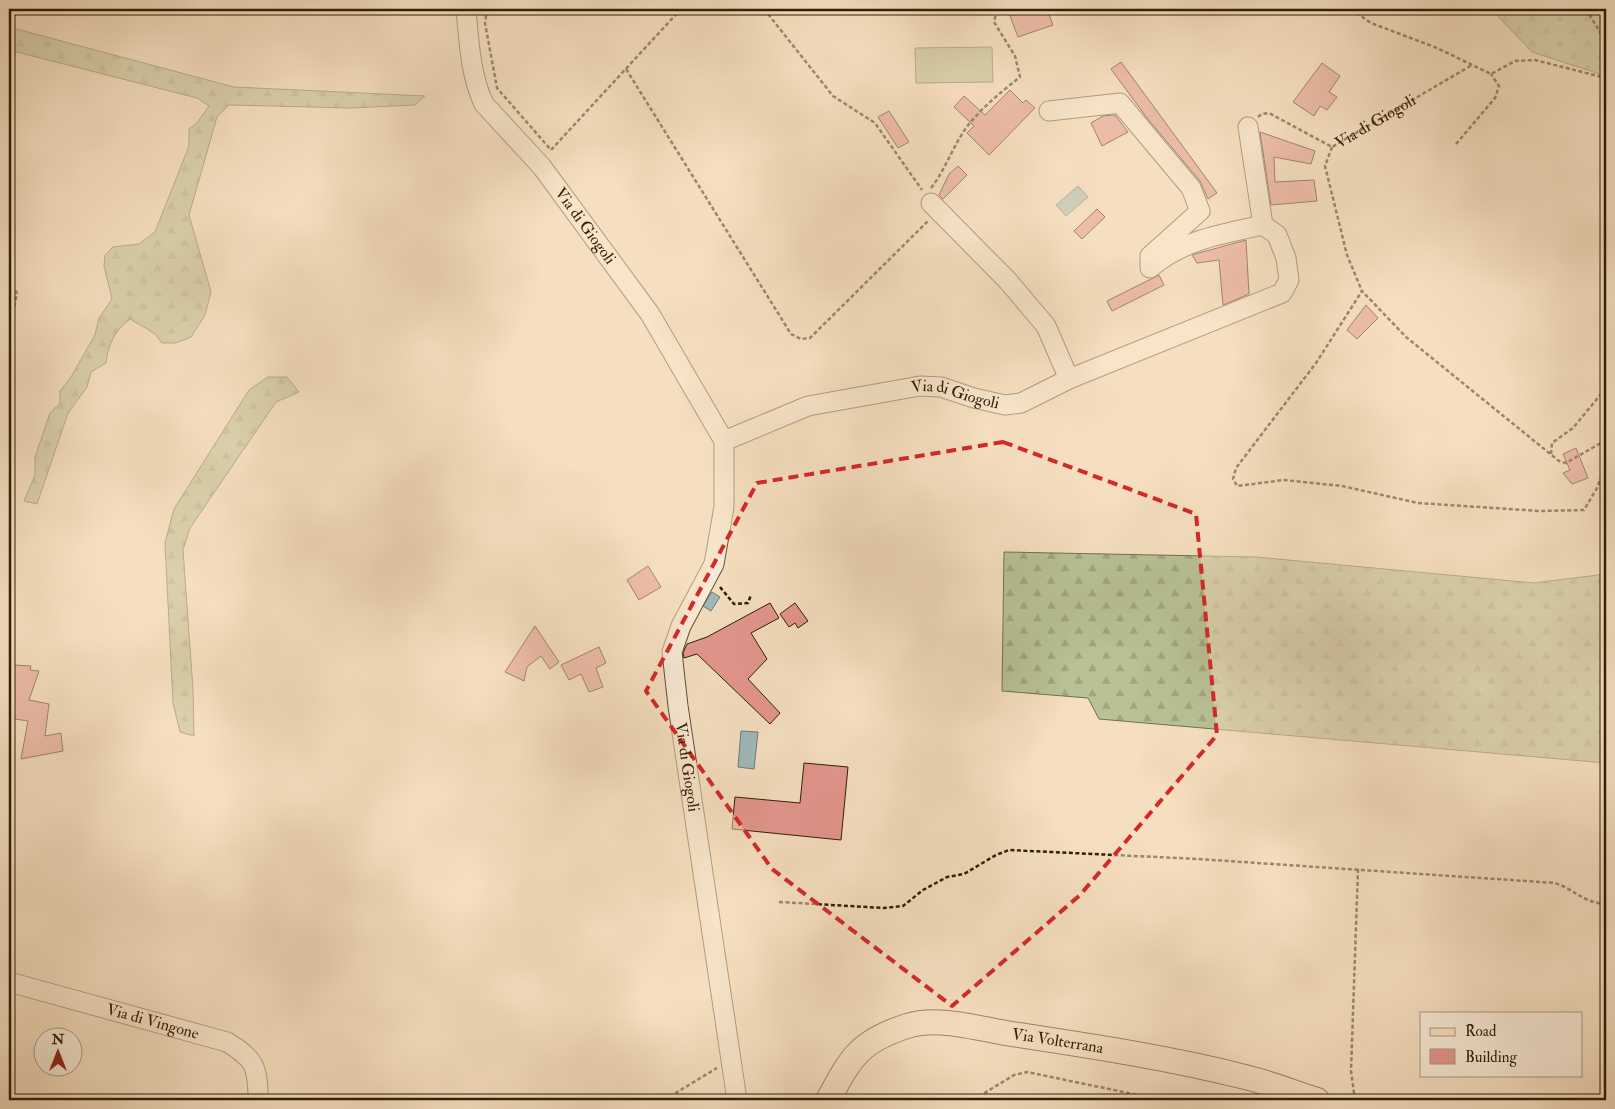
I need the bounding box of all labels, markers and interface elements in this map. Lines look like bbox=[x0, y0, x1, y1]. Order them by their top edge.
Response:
street label: Via di Giogoli bbox=[1331, 90, 1419, 153]
street label: Via di Giogoli bbox=[551, 184, 620, 268]
street label: Via di Giogoli bbox=[909, 376, 1001, 413]
street label: Via di Giogoli bbox=[671, 721, 704, 813]
street label: Via di Vingone bbox=[104, 999, 202, 1044]
legend bbox=[1420, 1012, 1582, 1076]
text: Road bbox=[1465, 1022, 1497, 1041]
street label: Via Volterrana bbox=[1011, 1024, 1105, 1058]
north arrow bbox=[32, 1026, 82, 1076]
text: N bbox=[51, 1031, 65, 1048]
text: Building bbox=[1465, 1048, 1517, 1067]

